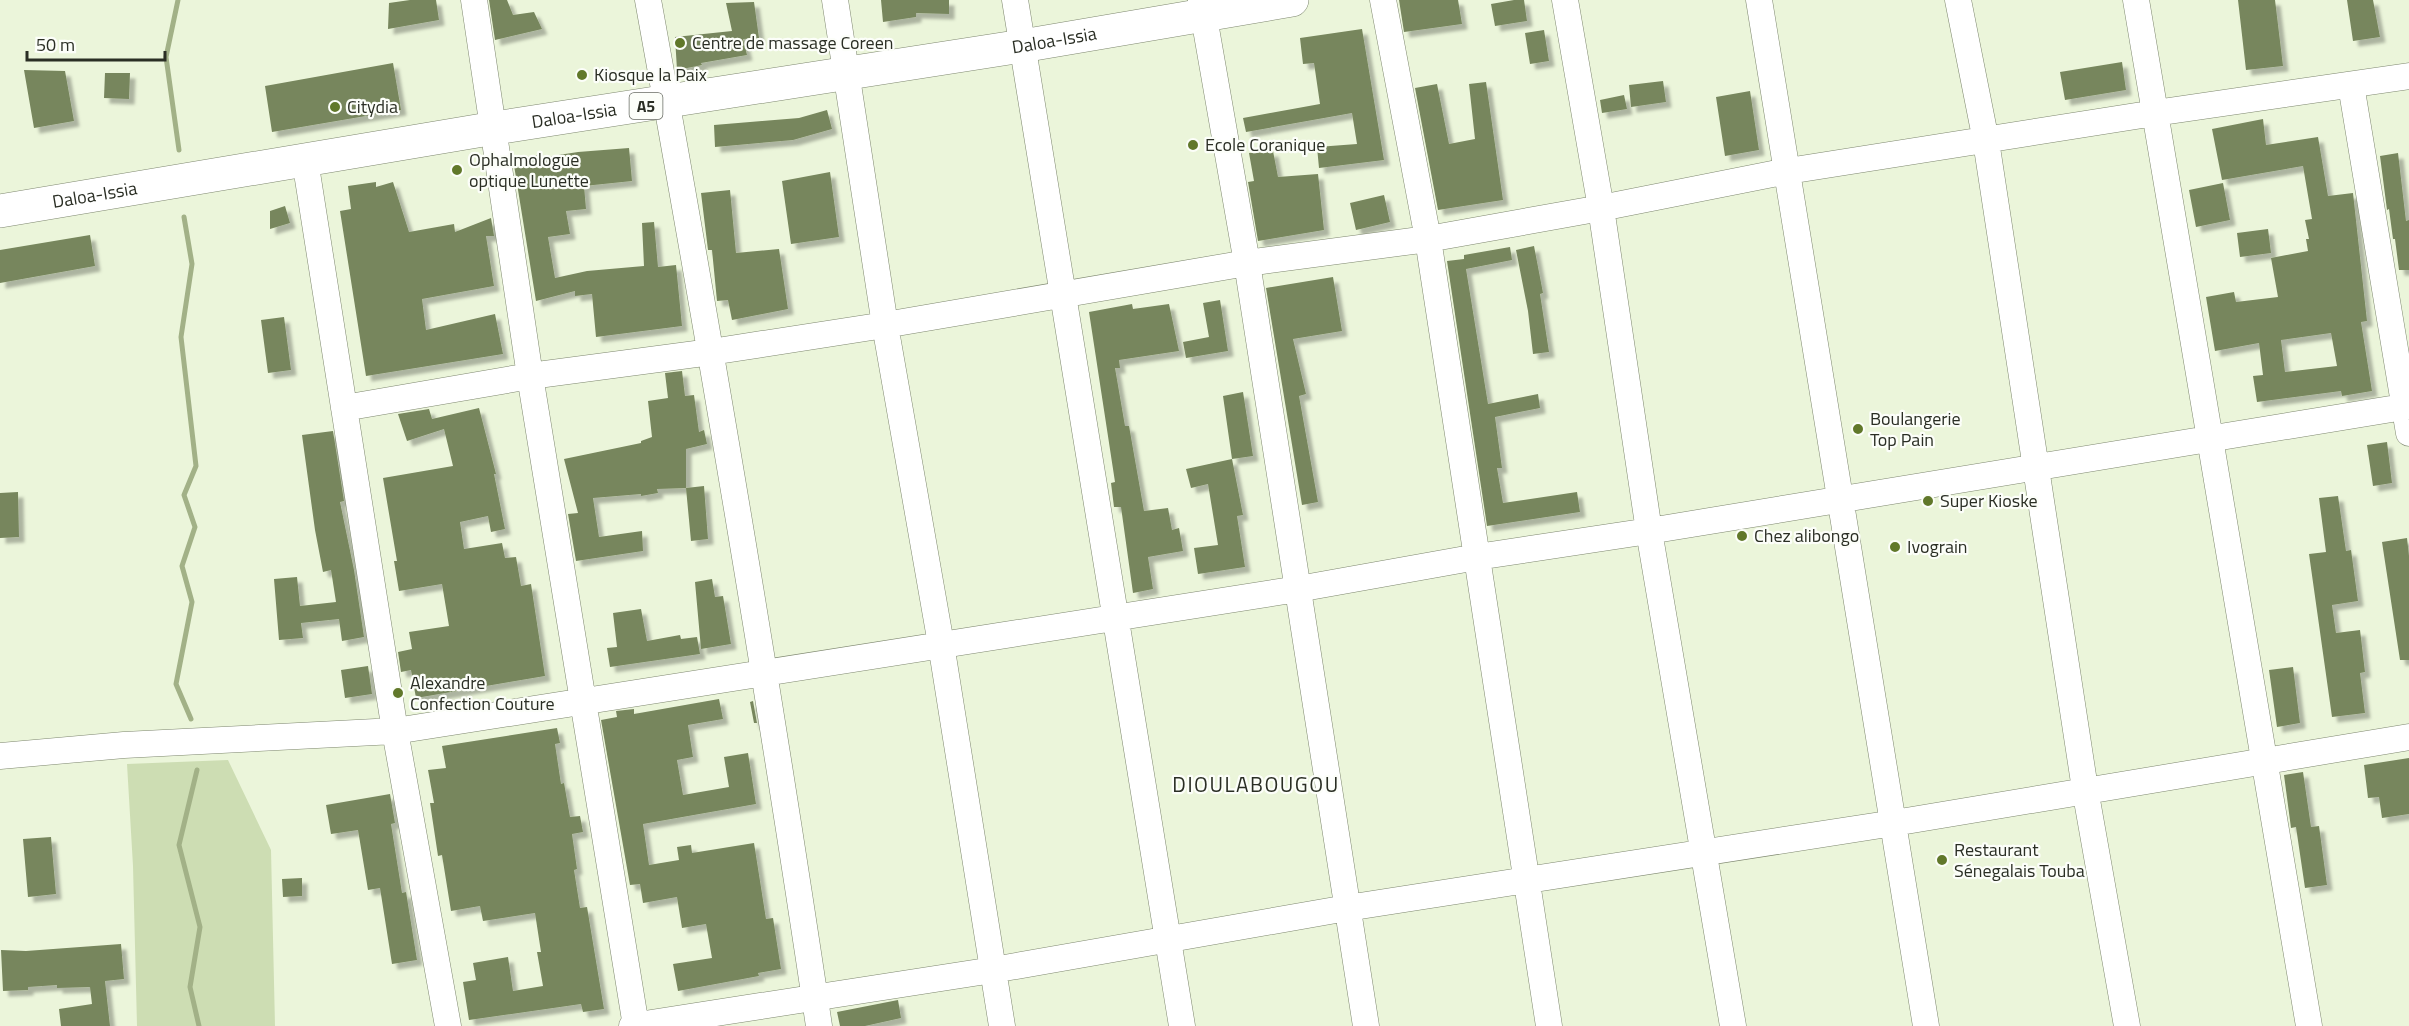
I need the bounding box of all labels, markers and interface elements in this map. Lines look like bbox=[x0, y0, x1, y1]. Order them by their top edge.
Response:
street label: Daloa-Issia bbox=[1010, 20, 1099, 60]
scale bar bbox=[27, 24, 165, 62]
place label: Centre de massage Coreen bbox=[692, 29, 893, 56]
text: 50 m bbox=[36, 31, 75, 58]
marker: Centre de massage Coreen bbox=[673, 36, 687, 50]
place label: Kiosque la Paix bbox=[594, 61, 707, 88]
marker: Kiosque la Paix bbox=[575, 68, 589, 82]
place label: Citydia bbox=[347, 93, 398, 120]
road number: A5 bbox=[630, 93, 662, 119]
street label: Daloa-Issia bbox=[530, 95, 618, 135]
marker: Citydia bbox=[328, 100, 342, 114]
place label: Ecole Coranique bbox=[1205, 131, 1325, 158]
marker: Ecole Coranique bbox=[1186, 138, 1200, 152]
place label: Ophalmologue optique Lunette bbox=[469, 146, 589, 194]
marker: Ophalmologue optique Lunette bbox=[450, 163, 464, 177]
street label: Daloa-Issia bbox=[50, 174, 139, 215]
place label: Boulangerie Top Pain bbox=[1870, 405, 1961, 453]
marker: Boulangerie Top Pain bbox=[1851, 422, 1865, 436]
place label: Super Kioske bbox=[1940, 487, 2038, 514]
marker: Super Kioske bbox=[1921, 494, 1935, 508]
place label: Chez alibongo bbox=[1754, 522, 1859, 549]
marker: Chez alibongo bbox=[1735, 529, 1749, 543]
place label: Ivograin bbox=[1907, 533, 1968, 560]
marker: Ivograin bbox=[1888, 540, 1902, 554]
place label: Alexandre Confection Couture bbox=[410, 669, 555, 717]
marker: Alexandre Confection Couture bbox=[391, 686, 405, 700]
district label: DIOULABOUGOU bbox=[1172, 768, 1340, 800]
place label: Restaurant Sénegalais Touba bbox=[1954, 836, 2085, 884]
marker: Restaurant Sénegalais Touba bbox=[1935, 853, 1949, 867]

